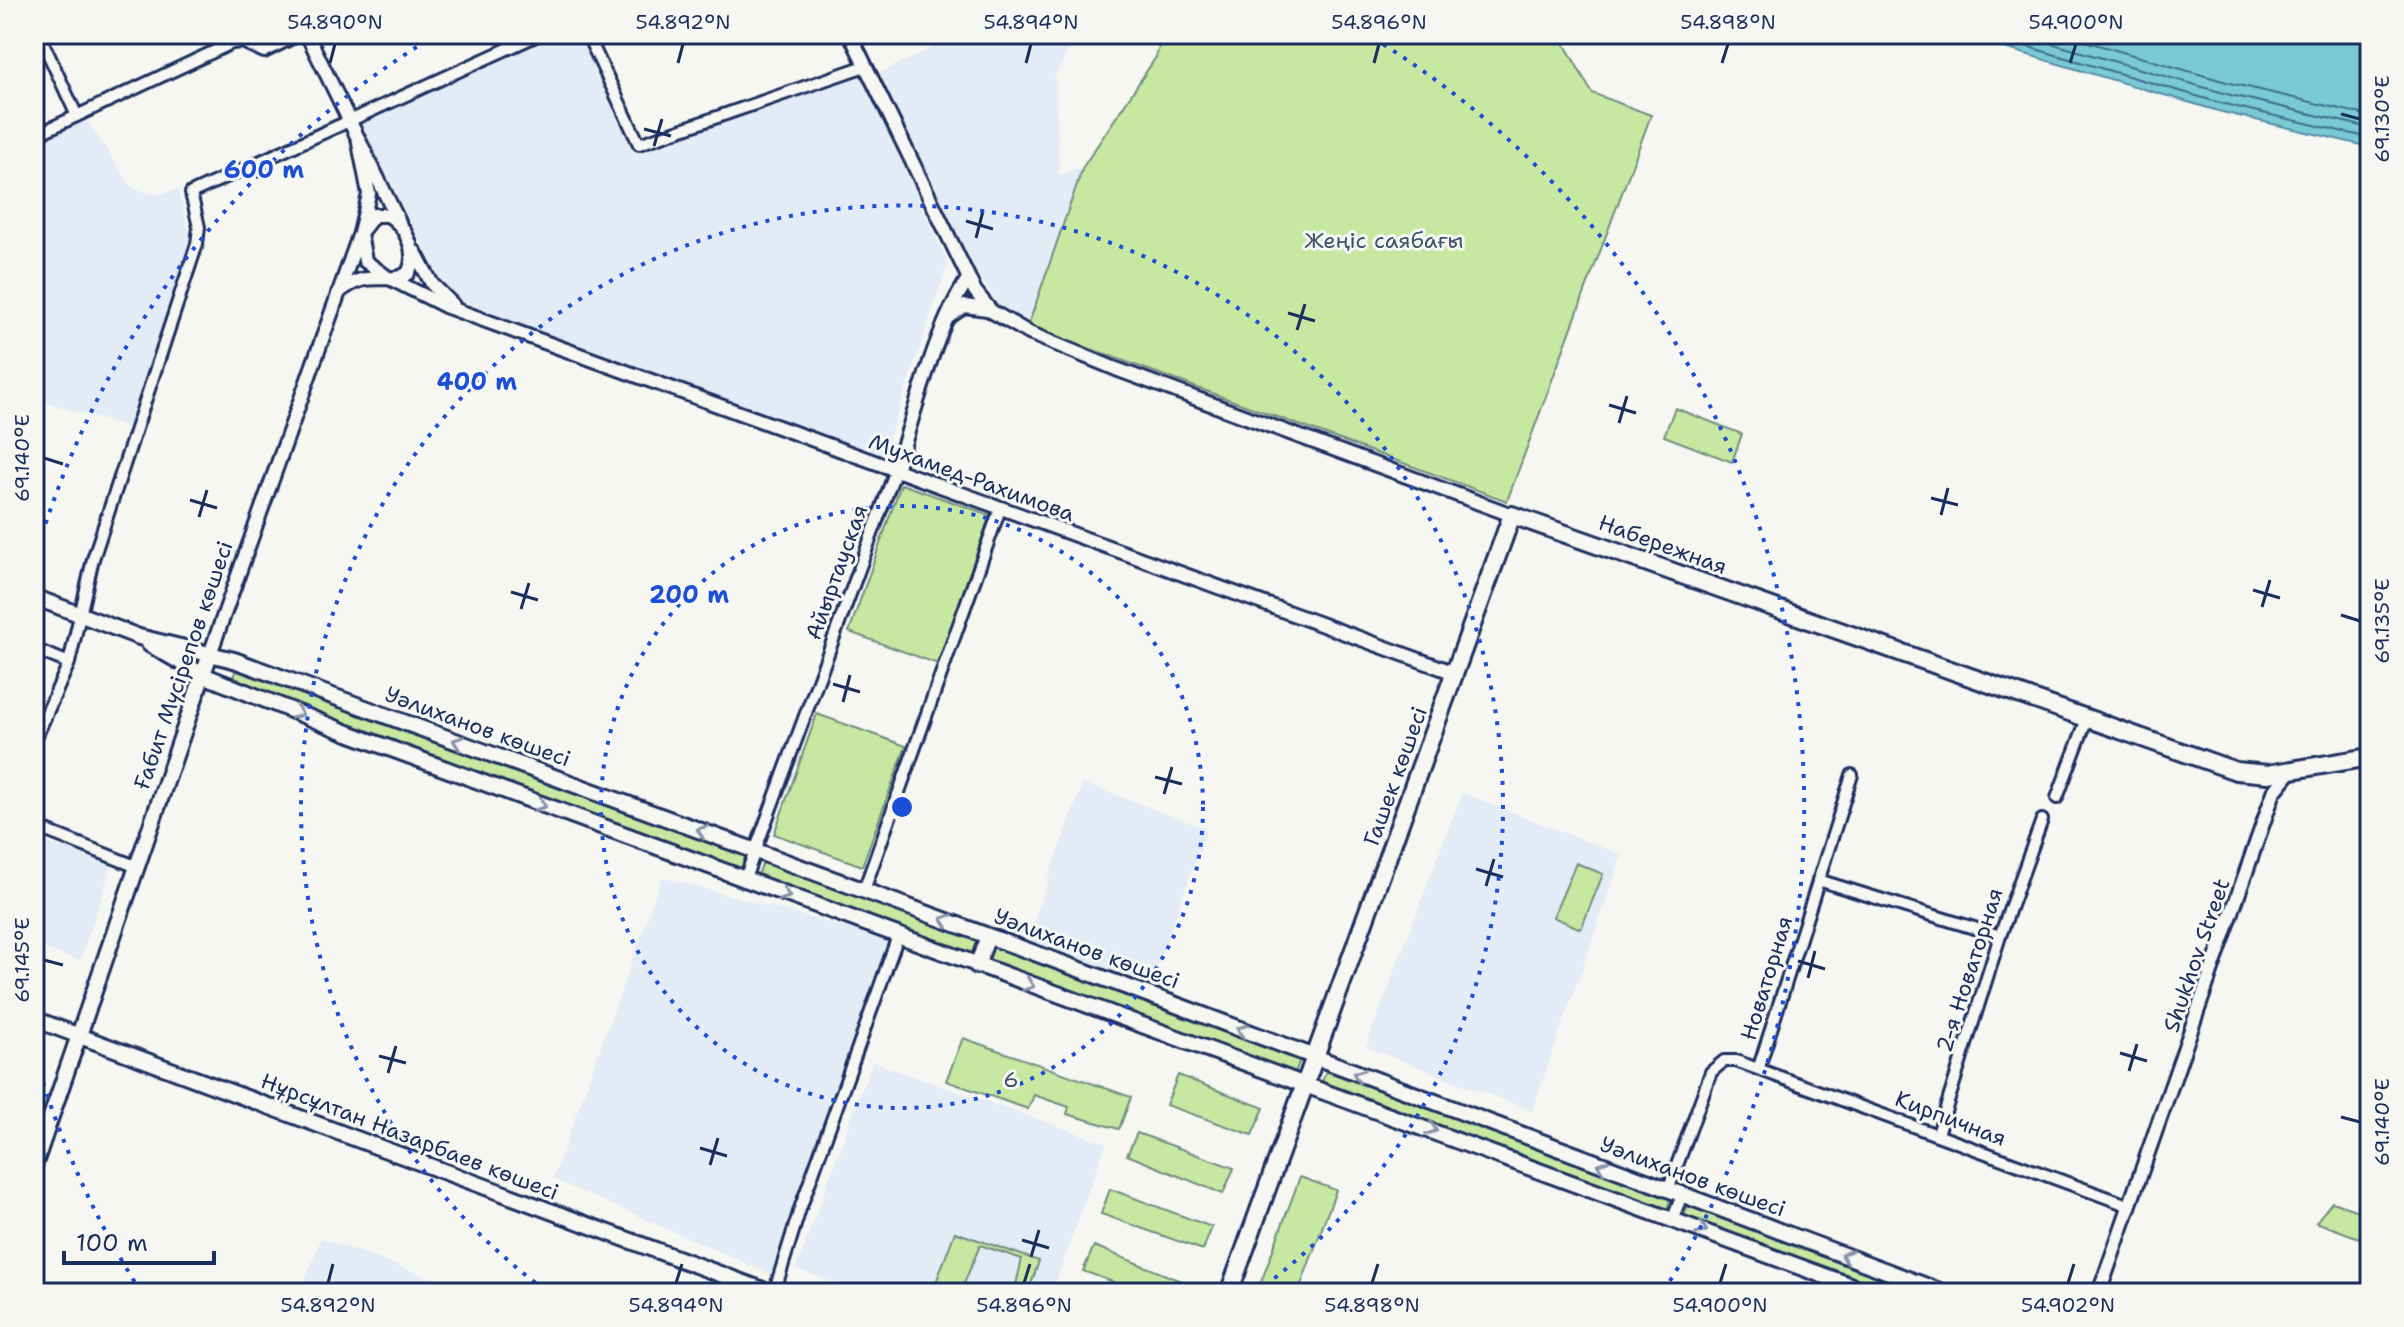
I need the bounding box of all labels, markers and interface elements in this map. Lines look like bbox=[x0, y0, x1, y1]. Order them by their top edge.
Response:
text: 54.890°N bbox=[287, 9, 383, 35]
text: 54.892°N bbox=[636, 9, 730, 35]
text: 54.894°N bbox=[983, 9, 1079, 35]
text: 54.896°N bbox=[1331, 9, 1427, 35]
text: 54.898°N bbox=[1680, 9, 1776, 35]
text: 54.900°N bbox=[2028, 9, 2124, 35]
text: 69.130°E bbox=[2369, 75, 2395, 163]
text: 600 m bbox=[224, 154, 304, 186]
park label: Жеңіс саябағы bbox=[1304, 226, 1464, 255]
text: 400 m bbox=[437, 366, 517, 398]
text: 69.140°E bbox=[9, 414, 35, 502]
street label: Мухамед-Рахимова bbox=[865, 427, 1079, 528]
street label: Айыртауская bbox=[799, 501, 874, 644]
street label: Набережная bbox=[1594, 508, 1731, 581]
street label: Ғабит Мүсірепов көшесі bbox=[127, 537, 240, 793]
text: 69.135°E bbox=[2369, 578, 2395, 664]
text: 200 m bbox=[649, 579, 729, 611]
street label: Уәлиханов көшесі bbox=[381, 679, 575, 774]
one-way arrow bbox=[290, 703, 304, 720]
street label: Гашек көшесі bbox=[1357, 703, 1434, 850]
one-way arrow bbox=[452, 735, 466, 751]
centre of rings bbox=[888, 793, 916, 821]
one-way arrow bbox=[533, 795, 547, 812]
one-way arrow bbox=[696, 824, 710, 841]
street label: Shukhov Street bbox=[2157, 874, 2236, 1036]
street label: 2-я Новаторная bbox=[1929, 884, 2010, 1056]
one-way arrow bbox=[777, 886, 791, 902]
street label: Уәлиханов көшесі bbox=[990, 901, 1184, 996]
street label: Новаторная bbox=[1734, 912, 1799, 1044]
one-way arrow bbox=[940, 913, 954, 930]
text: 69.145°E bbox=[9, 917, 35, 1003]
one-way arrow bbox=[1021, 975, 1035, 992]
one-way arrow bbox=[1236, 1023, 1250, 1040]
park label: 6 bbox=[1003, 1065, 1019, 1094]
street label: Нұрсұлтан Назарбаев көшесі bbox=[257, 1066, 563, 1207]
one-way arrow bbox=[1352, 1068, 1366, 1085]
text: 69.140°E bbox=[2369, 1078, 2395, 1166]
street label: Кирпичная bbox=[1891, 1084, 2011, 1153]
one-way arrow bbox=[1424, 1119, 1438, 1136]
street label: Уәлиханов көшесі bbox=[1596, 1129, 1790, 1224]
one-way arrow bbox=[1596, 1159, 1610, 1176]
scale bar bbox=[64, 1215, 214, 1265]
one-way arrow bbox=[1694, 1219, 1708, 1236]
text: 100 m bbox=[76, 1227, 148, 1259]
one-way arrow bbox=[1840, 1249, 1854, 1266]
text: 54.892°N bbox=[281, 1292, 375, 1318]
text: 54.894°N bbox=[628, 1292, 724, 1318]
text: 54.896°N bbox=[976, 1292, 1072, 1318]
text: 54.898°N bbox=[1324, 1292, 1420, 1318]
text: 54.900°N bbox=[1672, 1292, 1768, 1318]
text: 54.902°N bbox=[2021, 1292, 2115, 1318]

